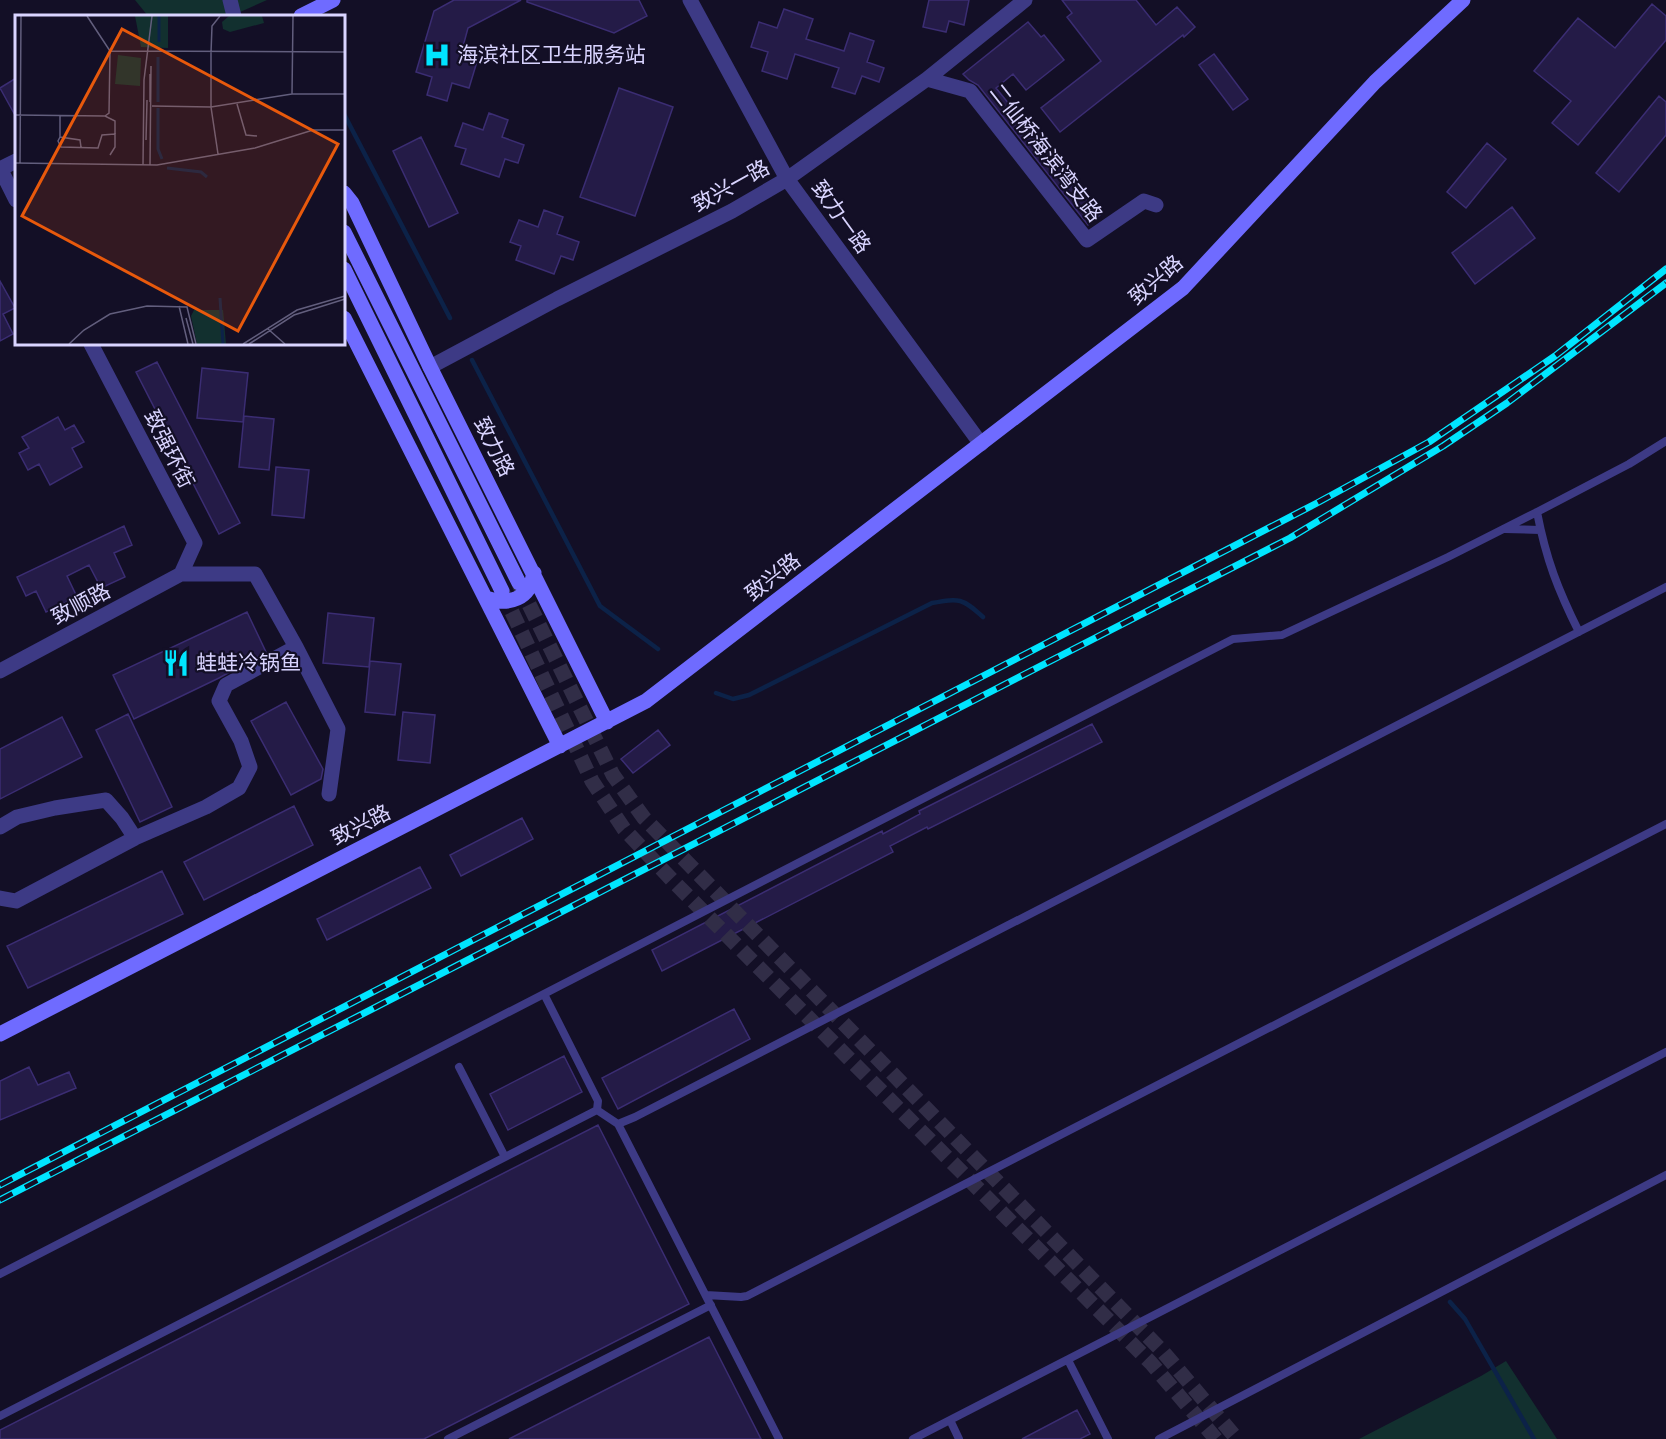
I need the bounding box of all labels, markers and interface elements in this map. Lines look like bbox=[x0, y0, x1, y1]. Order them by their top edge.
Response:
inset map bbox=[15, 15, 345, 345]
hospital icon: 海滨社区卫生服务站 bbox=[422, 40, 452, 70]
place label: 海滨社区卫生服务站 bbox=[457, 42, 646, 66]
street label: 二仙桥海滨湾支路 bbox=[986, 79, 1108, 226]
street label: 致兴一路 bbox=[688, 154, 773, 216]
street label: 致力一路 bbox=[807, 175, 876, 257]
street label: 致兴路 bbox=[1124, 250, 1187, 309]
street label: 致强环街 bbox=[140, 406, 200, 491]
street label: 致力路 bbox=[470, 413, 520, 480]
street label: 致兴路 bbox=[740, 547, 805, 605]
street label: 致顺路 bbox=[47, 578, 114, 629]
restaurant icon: 蛙蛙冷锅鱼 bbox=[161, 648, 191, 678]
place label: 蛙蛙冷锅鱼 bbox=[196, 650, 301, 674]
street label: 致兴路 bbox=[327, 799, 394, 849]

